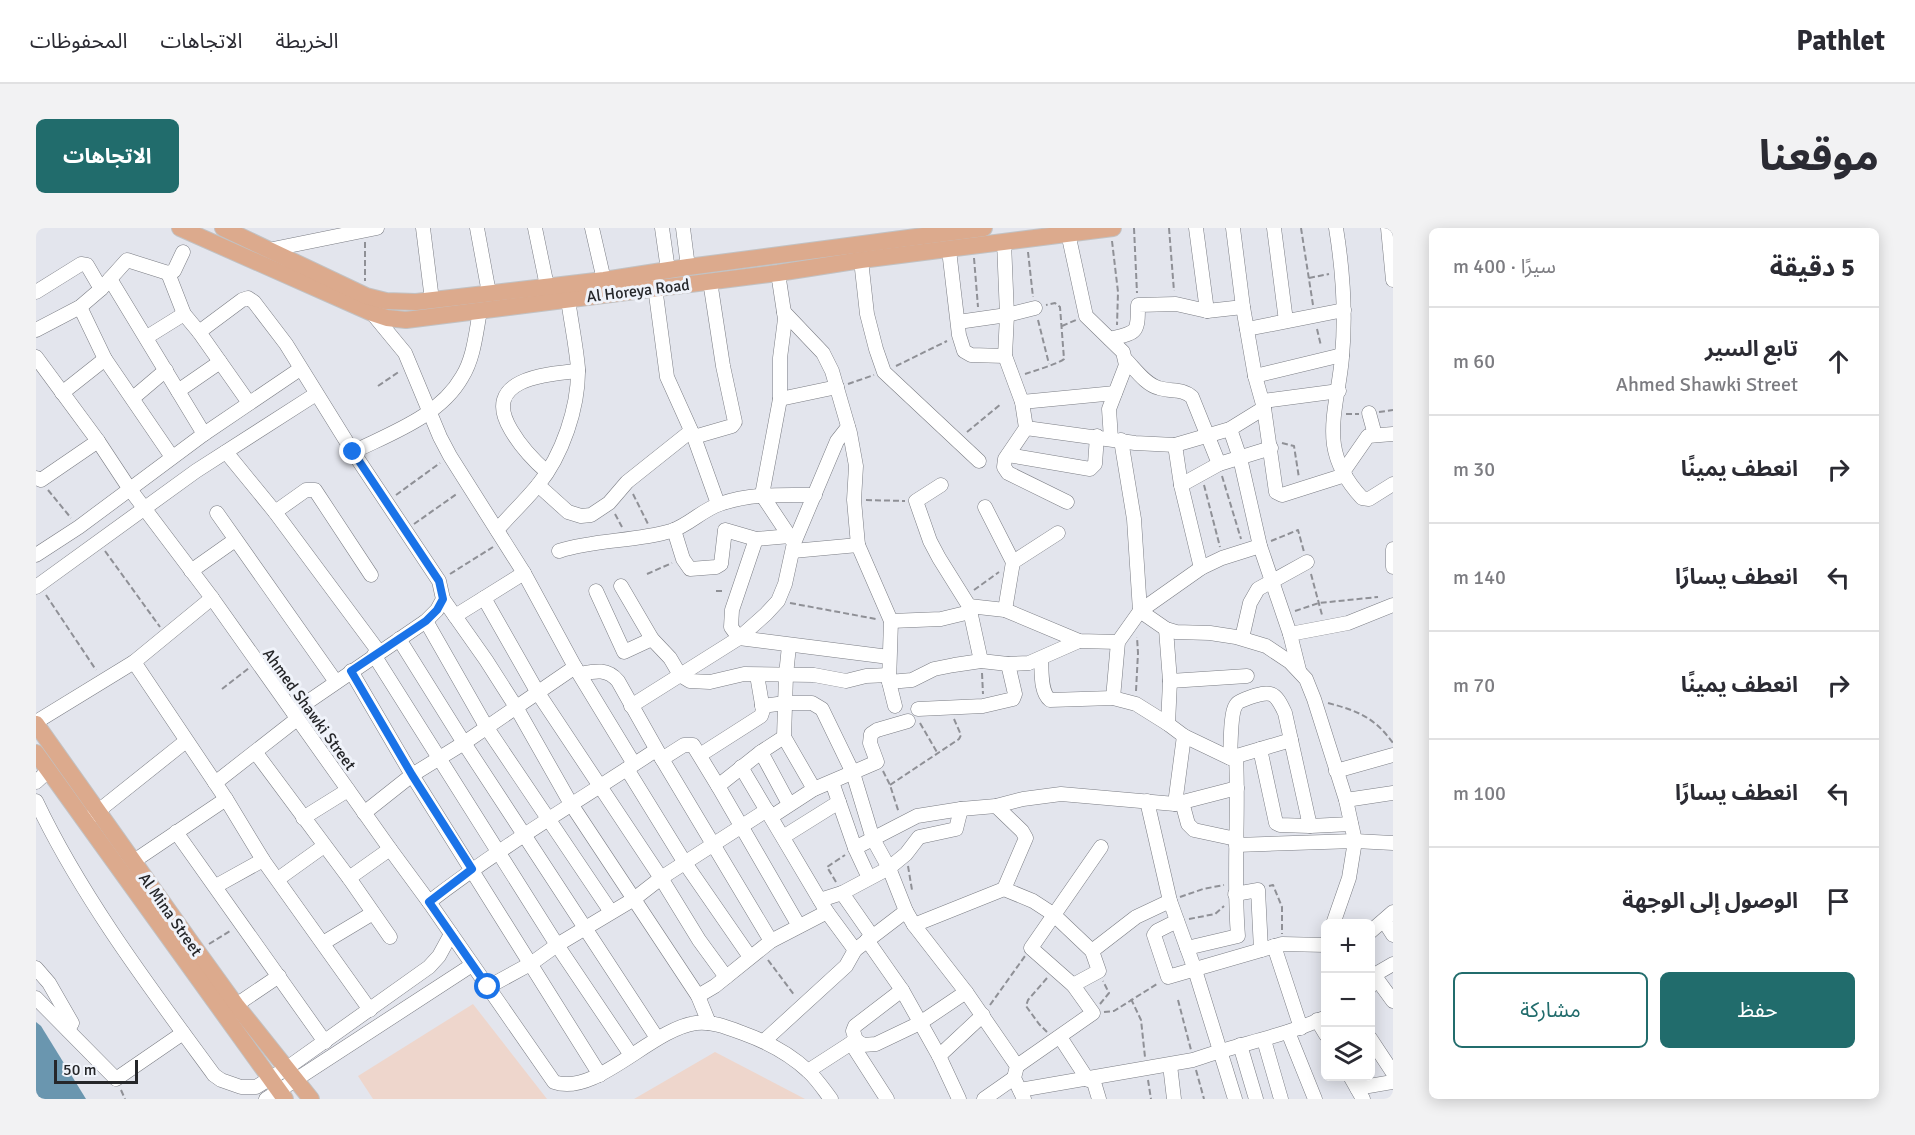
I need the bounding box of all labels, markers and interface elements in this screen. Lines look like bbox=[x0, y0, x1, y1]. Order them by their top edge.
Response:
text: Pathlet bbox=[1796, 24, 1885, 58]
text: المحفوظات bbox=[30, 28, 127, 54]
text: الاتجاهات bbox=[160, 28, 242, 54]
text: الخريطة bbox=[275, 28, 338, 54]
button: الاتجاهات bbox=[36, 119, 179, 193]
text: موقعنا bbox=[1759, 131, 1879, 182]
text: 5 دقيقة bbox=[1770, 252, 1855, 284]
text: سيرًا · 400 m bbox=[1453, 254, 1556, 279]
street label: Al Horeya Road bbox=[586, 275, 691, 307]
text: تابع السير bbox=[1705, 335, 1798, 362]
icon: ahead bbox=[1822, 345, 1855, 378]
text: 60 m bbox=[1453, 349, 1495, 374]
text: Ahmed Shawki Street bbox=[1616, 372, 1798, 397]
route end bbox=[339, 438, 365, 464]
icon: right bbox=[1822, 453, 1855, 486]
text: انعطف يمينًا bbox=[1681, 455, 1798, 482]
text: 30 m bbox=[1453, 457, 1495, 482]
icon: left bbox=[1822, 561, 1855, 594]
text: انعطف يسارًا bbox=[1675, 563, 1798, 590]
text: 140 m bbox=[1453, 565, 1506, 590]
street label: Ahmed Shawki Street bbox=[258, 645, 360, 775]
icon: right bbox=[1822, 669, 1855, 702]
text: انعطف يمينًا bbox=[1681, 671, 1798, 698]
text: 70 m bbox=[1453, 673, 1495, 698]
icon: left bbox=[1822, 777, 1855, 810]
text: انعطف يسارًا bbox=[1675, 779, 1798, 806]
text: 100 m bbox=[1453, 781, 1506, 806]
street label: Al Mina Street bbox=[134, 869, 206, 960]
icon: arrive bbox=[1822, 885, 1855, 918]
text: الوصول إلى الوجهة bbox=[1622, 887, 1798, 914]
map controls bbox=[1321, 919, 1375, 1081]
button: + bbox=[1321, 919, 1375, 973]
button: مشاركة bbox=[1453, 972, 1648, 1048]
button: حفظ bbox=[1660, 972, 1855, 1048]
route start bbox=[474, 973, 500, 999]
button: − bbox=[1321, 973, 1375, 1027]
button: layers bbox=[1321, 1027, 1375, 1081]
scale bar bbox=[54, 1057, 138, 1084]
text: 50 m bbox=[63, 1060, 97, 1080]

